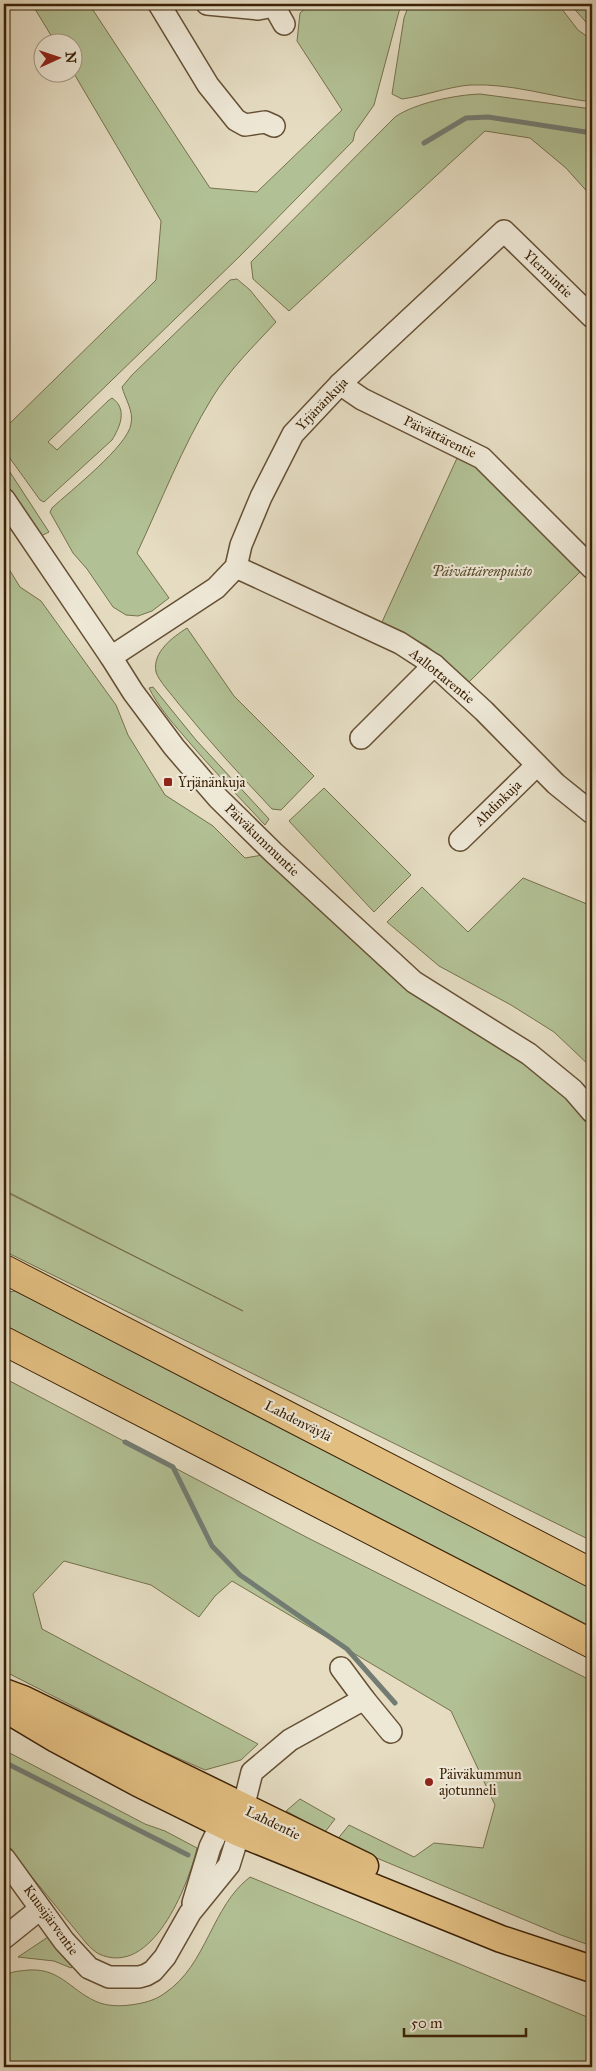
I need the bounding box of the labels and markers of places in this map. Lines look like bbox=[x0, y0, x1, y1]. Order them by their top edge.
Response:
place label: Yrjänänkuja bbox=[178, 774, 245, 791]
marker: Yrjänänkuja bbox=[162, 776, 174, 788]
place label: Päiväkummun ajotunneli bbox=[439, 1766, 522, 1799]
marker: Päiväkummun ajotunneli bbox=[423, 1776, 435, 1788]

